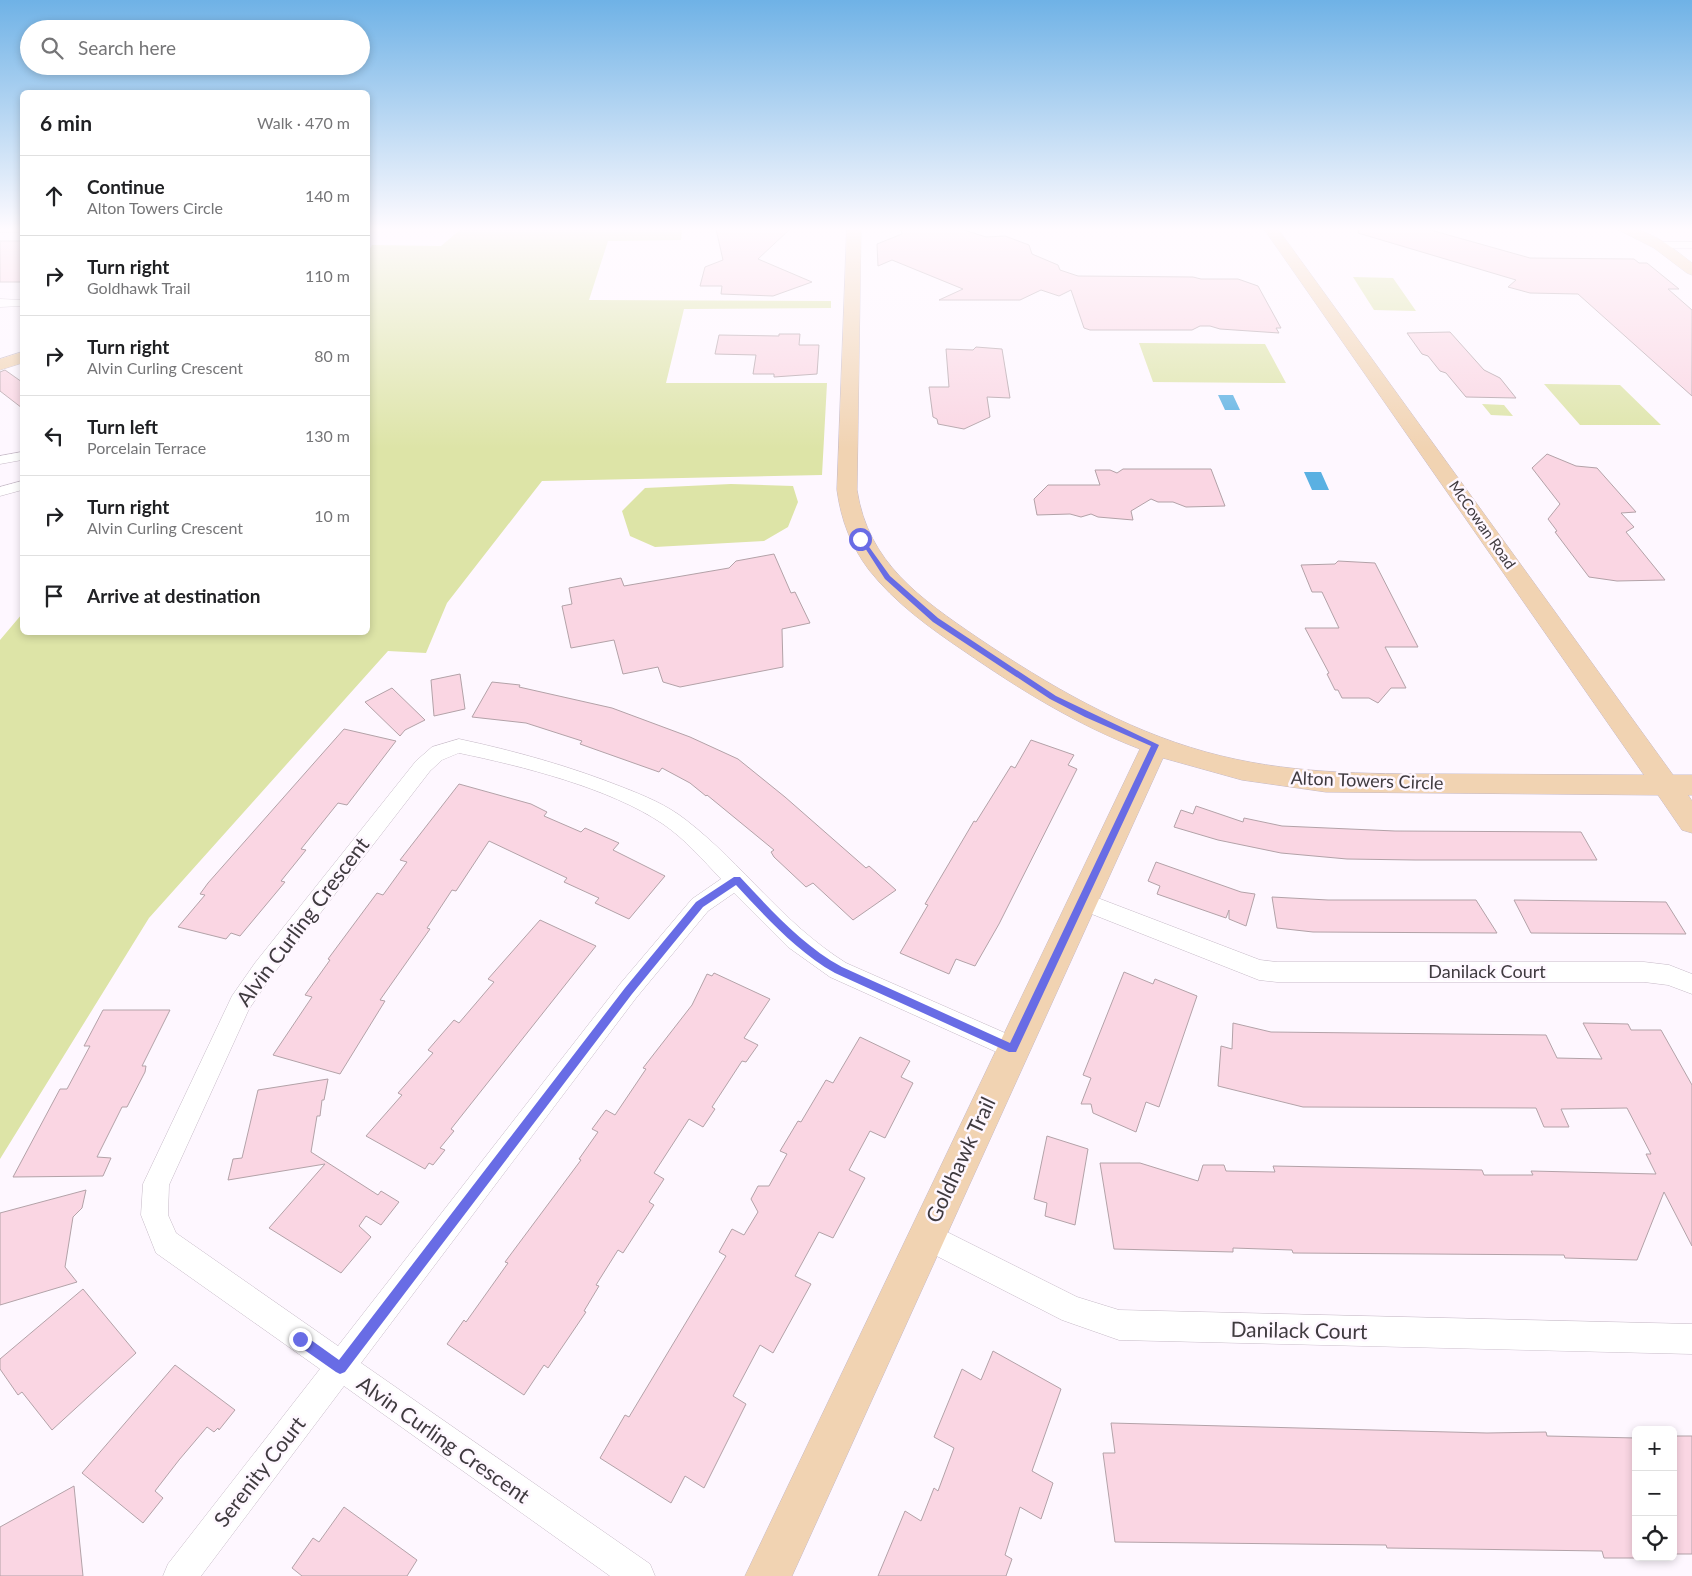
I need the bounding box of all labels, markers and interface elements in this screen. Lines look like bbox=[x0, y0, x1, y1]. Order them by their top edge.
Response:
search box bbox=[20, 20, 370, 75]
icon: search bbox=[38, 34, 66, 62]
text: Search here bbox=[78, 36, 176, 59]
text: 6 min bbox=[40, 110, 92, 135]
text: Walk · 470 m bbox=[257, 113, 350, 132]
text: Continue bbox=[87, 175, 165, 198]
icon: ahead bbox=[40, 182, 68, 210]
text: 140 m bbox=[305, 186, 350, 205]
text: Alton Towers Circle bbox=[87, 198, 223, 217]
text: Turn right bbox=[87, 255, 169, 278]
icon: right bbox=[40, 262, 68, 290]
text: 110 m bbox=[305, 266, 350, 285]
text: Goldhawk Trail bbox=[87, 278, 191, 297]
text: Turn right bbox=[87, 335, 169, 358]
icon: right bbox=[40, 342, 68, 370]
text: 80 m bbox=[314, 346, 350, 365]
text: Alvin Curling Crescent bbox=[87, 358, 243, 377]
text: Turn left bbox=[87, 415, 158, 438]
icon: left bbox=[40, 422, 68, 450]
text: 130 m bbox=[305, 426, 350, 445]
text: Porcelain Terrace bbox=[87, 438, 206, 457]
street label: McCowan Road bbox=[1446, 477, 1520, 572]
text: Turn right bbox=[87, 495, 169, 518]
icon: right bbox=[40, 502, 68, 530]
text: 10 m bbox=[314, 506, 350, 525]
text: Alvin Curling Crescent bbox=[87, 518, 243, 537]
route start bbox=[849, 528, 872, 551]
icon: arrive bbox=[40, 582, 68, 610]
text: Arrive at destination bbox=[87, 584, 260, 607]
street label: Alton Towers Circle bbox=[1290, 766, 1444, 794]
street label: Alvin Curling Crescent bbox=[230, 831, 374, 1010]
street label: Danilack Court bbox=[1428, 960, 1546, 982]
street label: Goldhawk Trail bbox=[920, 1093, 1000, 1226]
street label: Danilack Court bbox=[1230, 1316, 1368, 1343]
route end bbox=[289, 1328, 312, 1351]
street label: Alvin Curling Crescent bbox=[353, 1370, 535, 1508]
street label: Serenity Court bbox=[208, 1410, 310, 1531]
map controls bbox=[1632, 1426, 1677, 1561]
button: + bbox=[1632, 1426, 1677, 1471]
button: − bbox=[1632, 1471, 1677, 1516]
button: locate bbox=[1632, 1516, 1677, 1561]

